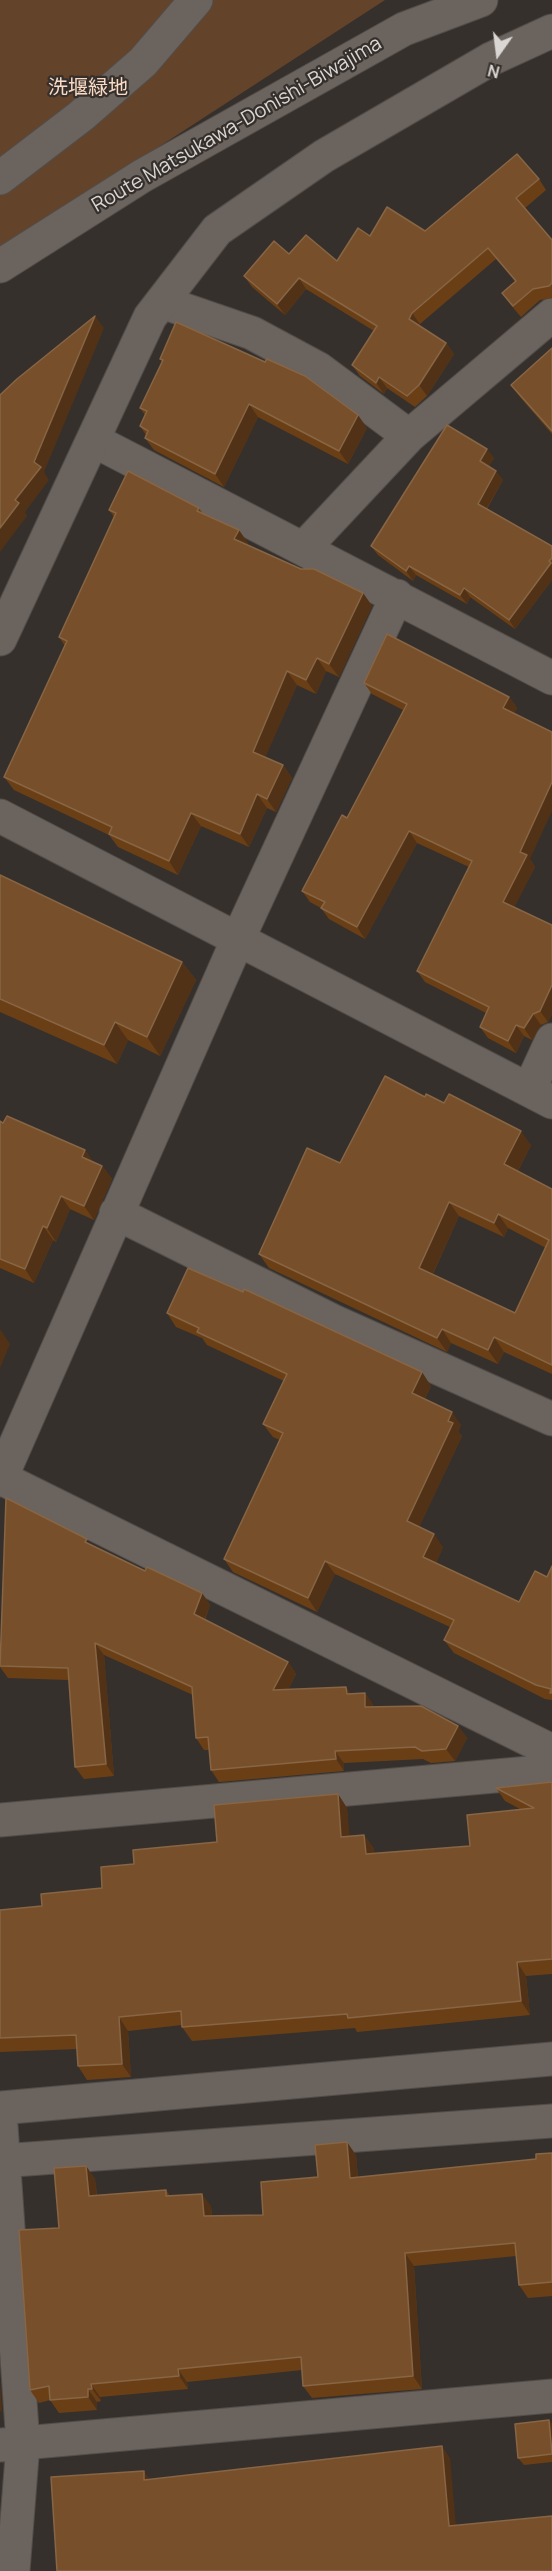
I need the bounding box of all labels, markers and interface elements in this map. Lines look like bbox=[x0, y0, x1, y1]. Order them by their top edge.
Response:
north arrow bbox=[468, 24, 528, 84]
street label: Route Matsukawa-Donishi-Biwajima bbox=[88, 32, 386, 218]
text: N bbox=[485, 59, 502, 84]
park label: 洗堰緑地 bbox=[48, 76, 128, 100]

